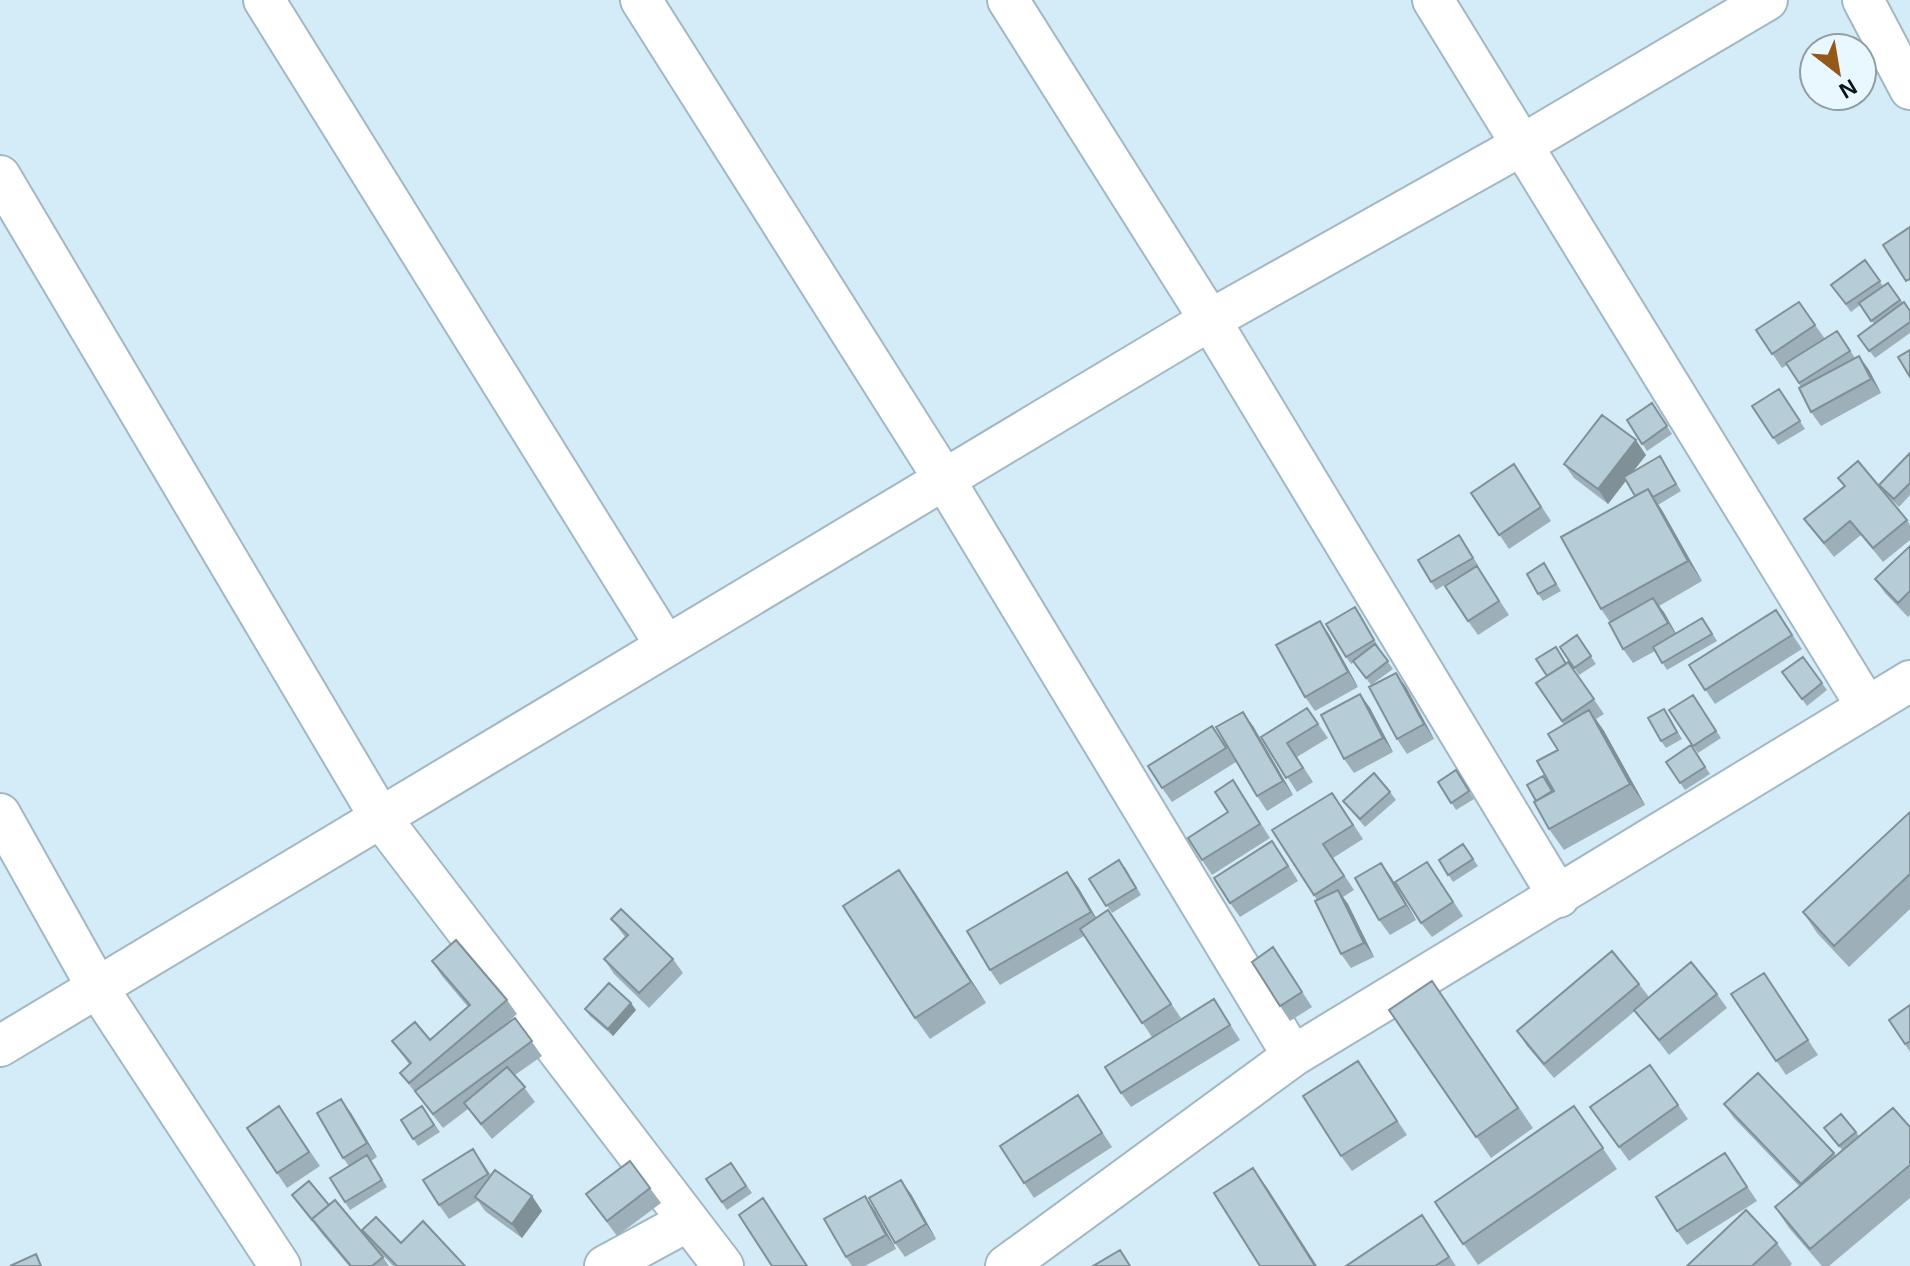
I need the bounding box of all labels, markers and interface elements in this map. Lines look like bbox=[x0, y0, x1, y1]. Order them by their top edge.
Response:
north arrow bbox=[1798, 32, 1878, 112]
text: N bbox=[1835, 74, 1861, 104]

